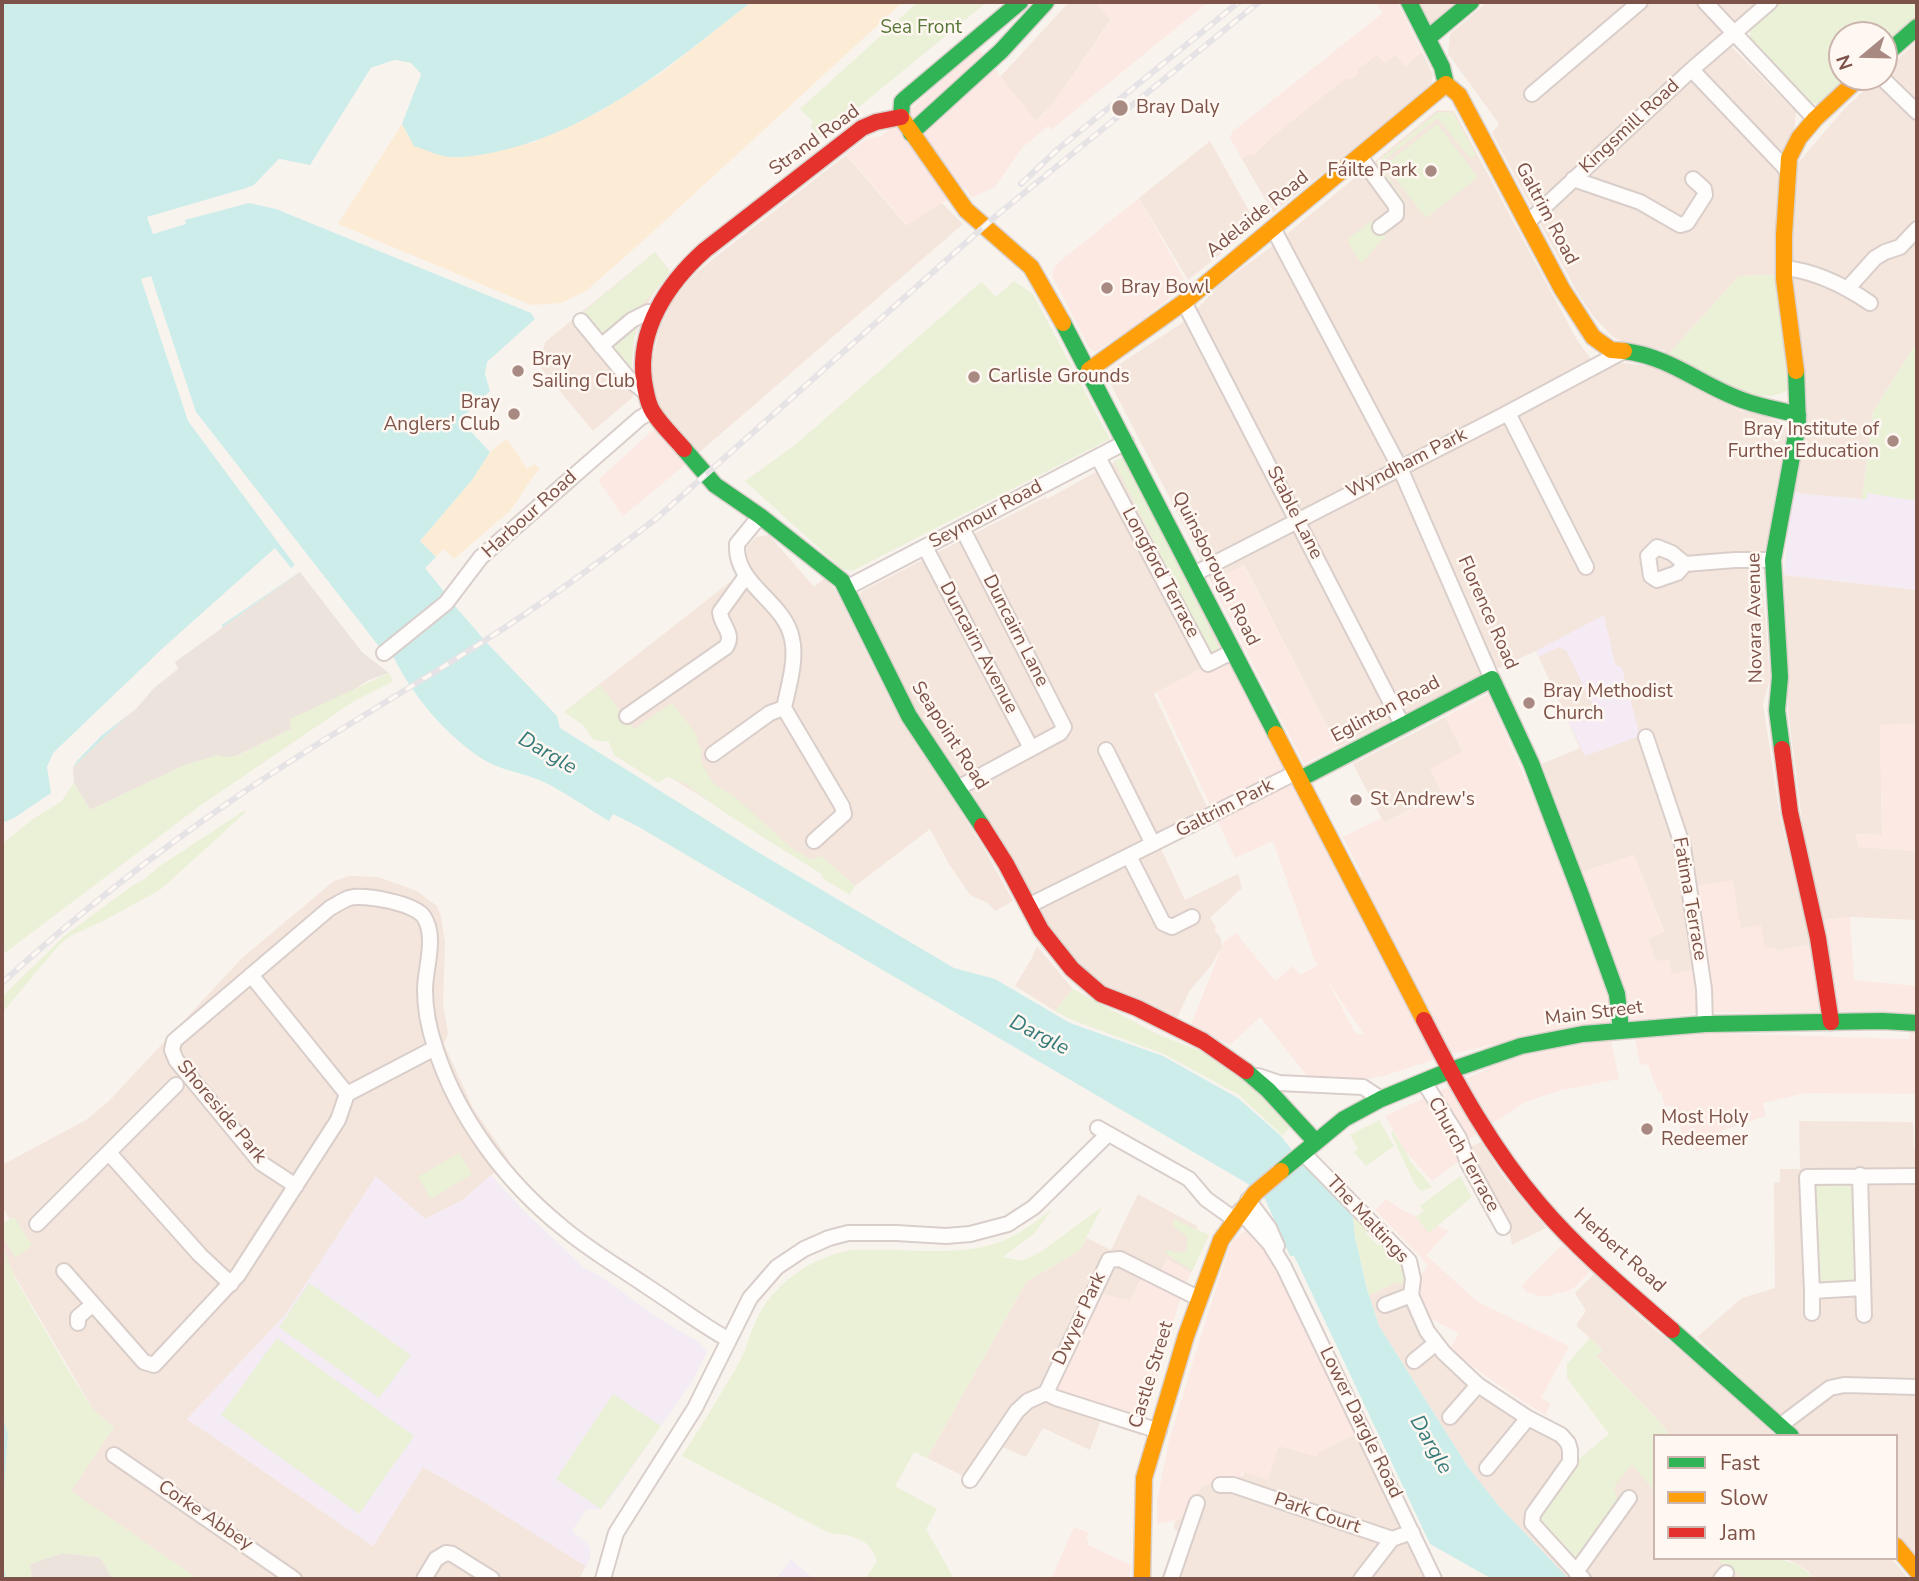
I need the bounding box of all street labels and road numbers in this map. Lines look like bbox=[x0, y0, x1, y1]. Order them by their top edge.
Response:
street label: Kingsmill Road bbox=[1575, 75, 1685, 179]
street label: Strand Road bbox=[765, 101, 865, 181]
street label: Galtrim Road bbox=[1510, 159, 1582, 269]
street label: Adelaide Road bbox=[1202, 167, 1314, 263]
street label: Wyndham Park bbox=[1343, 424, 1471, 504]
street label: Stable Lane bbox=[1261, 463, 1327, 563]
street label: Harbour Road bbox=[478, 467, 582, 563]
street label: Seymour Road bbox=[926, 476, 1046, 554]
street label: Quinsborough Road bbox=[1166, 488, 1264, 650]
street label: Longford Terrace bbox=[1116, 504, 1204, 642]
street label: Florence Road bbox=[1452, 553, 1522, 673]
street label: Novara Avenue bbox=[1743, 553, 1769, 683]
street label: Duncairn Lane bbox=[977, 571, 1053, 691]
street label: Duncairn Avenue bbox=[934, 578, 1022, 718]
street label: Eglinton Road bbox=[1328, 672, 1444, 748]
street label: Seapoint Road bbox=[906, 678, 992, 794]
street label: Galtrim Park bbox=[1172, 775, 1278, 843]
street label: Fatima Terrace bbox=[1667, 836, 1711, 962]
street label: Main Street bbox=[1544, 997, 1644, 1031]
street label: Shoreside Park bbox=[171, 1056, 271, 1168]
street label: Church Terrace bbox=[1422, 1094, 1504, 1216]
street label: The Maltings bbox=[1321, 1172, 1413, 1268]
street label: Herbert Road bbox=[1568, 1204, 1670, 1298]
street label: Dwyer Park bbox=[1049, 1269, 1111, 1369]
street label: Castle Street bbox=[1125, 1319, 1179, 1431]
street label: Lower Dargle Road bbox=[1314, 1344, 1406, 1502]
street label: Corke Abbey bbox=[153, 1476, 257, 1556]
street label: Park Court bbox=[1271, 1489, 1363, 1539]

